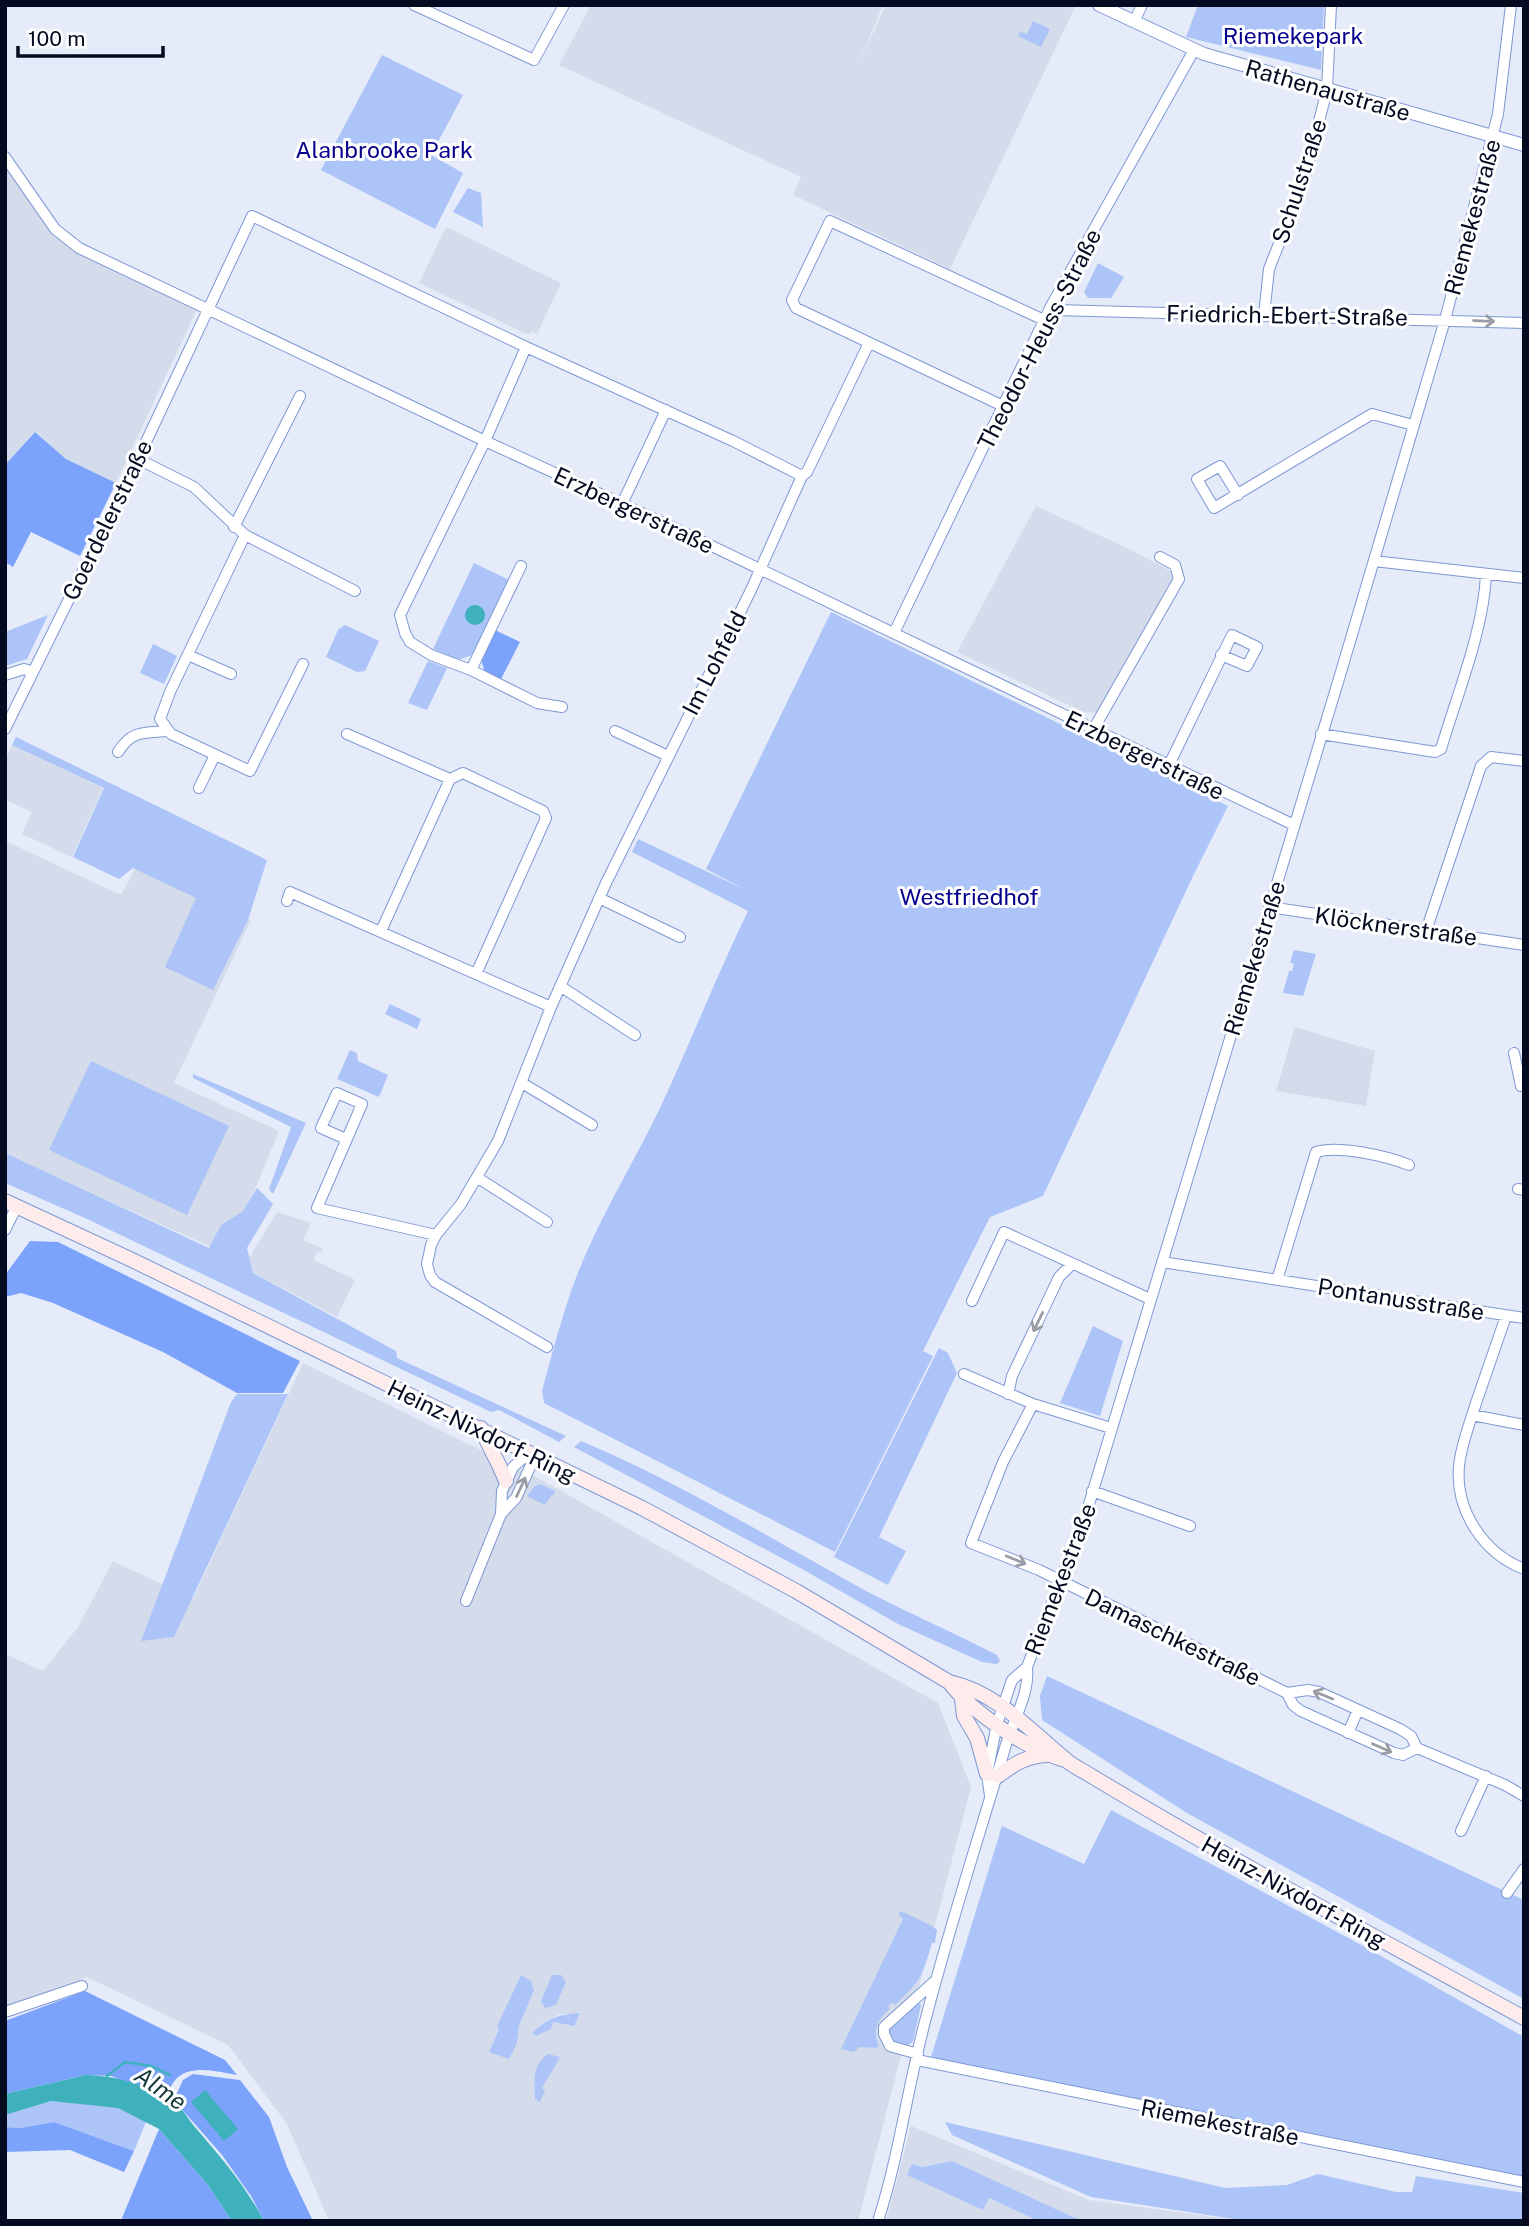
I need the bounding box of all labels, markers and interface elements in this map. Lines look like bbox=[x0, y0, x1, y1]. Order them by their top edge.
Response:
scale bar bbox=[18, 14, 163, 58]
park label: Riemekepark bbox=[1223, 22, 1363, 49]
text: 100 m bbox=[28, 26, 85, 51]
street label: Rathenaustraße bbox=[1242, 54, 1414, 126]
street label: Schulstraße bbox=[1266, 115, 1332, 247]
park label: Alanbrooke Park bbox=[295, 136, 473, 163]
street label: Riemekestraße bbox=[1438, 136, 1506, 298]
street label: Theodor-Heuss-Straße bbox=[972, 224, 1106, 454]
street label: Friedrich-Ebert-Straße bbox=[1166, 299, 1408, 331]
one-way arrow bbox=[1473, 315, 1496, 328]
street label: Goerdelerstraße bbox=[57, 435, 157, 605]
street label: Erzbergerstraße bbox=[550, 461, 718, 559]
street label: Im Lohfeld bbox=[676, 607, 752, 719]
street label: Erzbergerstraße bbox=[1061, 705, 1229, 805]
street label: Riemekestraße bbox=[1218, 877, 1290, 1039]
park label: Westfriedhof bbox=[900, 883, 1038, 910]
street label: Klöcknerstraße bbox=[1313, 901, 1479, 951]
street label: Pontanusstraße bbox=[1316, 1273, 1486, 1325]
one-way arrow bbox=[1030, 1311, 1044, 1332]
street label: Heinz-Nixdorf-Ring bbox=[383, 1374, 581, 1488]
one-way arrow bbox=[515, 1477, 528, 1498]
street label: Riemekestraße bbox=[1019, 1499, 1101, 1659]
one-way arrow bbox=[1004, 1555, 1026, 1568]
street label: Damaschkestraße bbox=[1081, 1583, 1265, 1691]
one-way arrow bbox=[1313, 1688, 1335, 1701]
one-way arrow bbox=[1371, 1742, 1392, 1755]
street label: Heinz-Nixdorf-Ring bbox=[1197, 1830, 1391, 1954]
water label: Alme bbox=[130, 2060, 192, 2116]
street label: Riemekestraße bbox=[1139, 2093, 1301, 2151]

